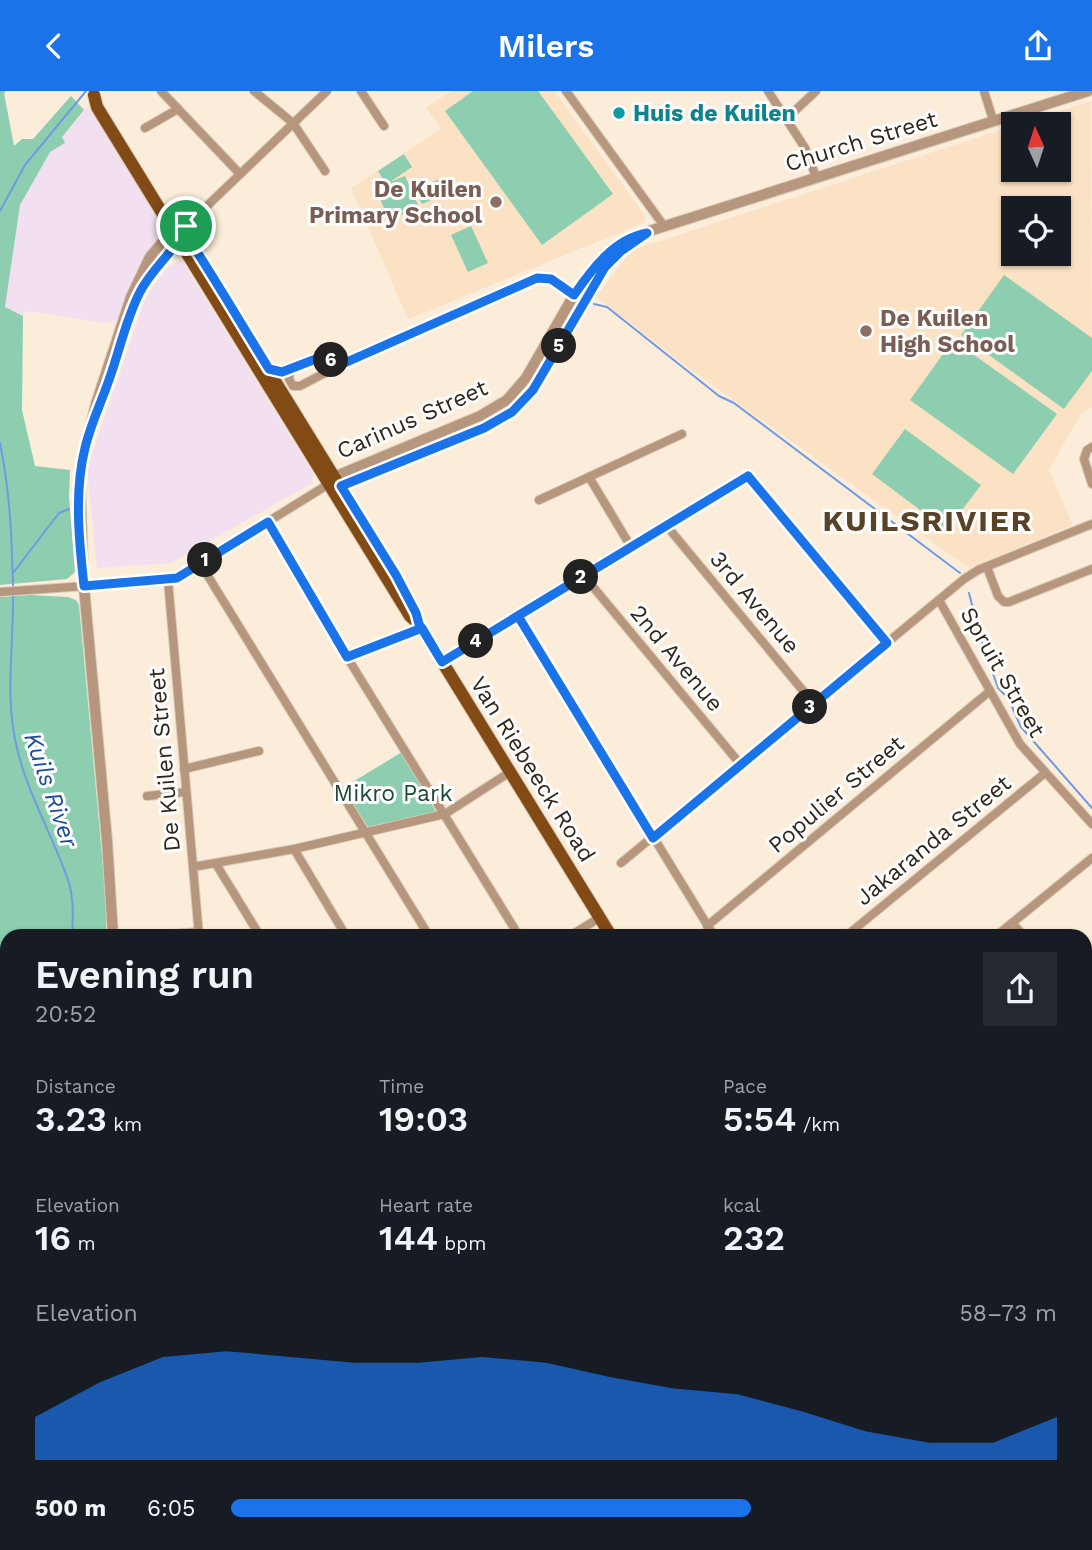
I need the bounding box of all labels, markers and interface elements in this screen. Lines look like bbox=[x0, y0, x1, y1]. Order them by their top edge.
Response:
icon: back bbox=[35, 27, 73, 65]
text: Milers bbox=[498, 27, 594, 65]
icon: share bbox=[1019, 27, 1057, 65]
place label: Huis de Kuilen bbox=[633, 100, 796, 127]
marker: Huis de Kuilen bbox=[611, 105, 627, 121]
street label: Church Street bbox=[782, 105, 941, 177]
north arrow bbox=[1001, 112, 1071, 182]
map controls bbox=[1001, 112, 1071, 266]
place label: De Kuilen Primary School bbox=[309, 176, 482, 229]
marker: De Kuilen Primary School bbox=[488, 194, 504, 210]
pin bbox=[156, 196, 216, 256]
button: locate bbox=[1001, 196, 1071, 266]
icon: arrive bbox=[167, 207, 205, 245]
place label: De Kuilen High School bbox=[880, 305, 1015, 358]
marker: De Kuilen High School bbox=[858, 323, 874, 339]
pin: 5 bbox=[542, 329, 576, 363]
text: 5 bbox=[553, 334, 564, 357]
pin: 6 bbox=[314, 343, 348, 377]
text: 6 bbox=[325, 348, 336, 371]
street label: Carinus Street bbox=[333, 374, 492, 465]
district label: KUILSRIVIER bbox=[823, 503, 1033, 538]
pin: 1 bbox=[188, 543, 222, 577]
street label: 3rd Avenue bbox=[704, 546, 805, 659]
text: 1 bbox=[200, 548, 209, 571]
pin: 2 bbox=[564, 559, 598, 595]
text: 2 bbox=[575, 565, 586, 588]
street label: 2nd Avenue bbox=[624, 600, 729, 717]
street label: Spruit Street bbox=[955, 603, 1051, 742]
pin: 4 bbox=[458, 623, 494, 659]
text: 4 bbox=[469, 629, 482, 652]
street label: De Kuilen Street bbox=[143, 667, 186, 853]
street label: Van Riebeeck Road bbox=[465, 672, 601, 867]
pin: 3 bbox=[792, 689, 828, 725]
text: 3 bbox=[804, 695, 815, 718]
water label: Kuils River bbox=[18, 729, 84, 853]
street label: Populier Street bbox=[763, 730, 910, 859]
street label: Jakaranda Street bbox=[850, 769, 1017, 911]
park label: Mikro Park bbox=[334, 780, 452, 807]
button: share bbox=[983, 952, 1057, 1026]
text: Evening run bbox=[35, 953, 254, 997]
text: 20:52 bbox=[35, 1001, 96, 1028]
text: Distance bbox=[35, 1075, 116, 1098]
text: Time bbox=[379, 1075, 424, 1098]
text: Pace bbox=[723, 1075, 767, 1098]
text: 3.23 bbox=[35, 1098, 107, 1140]
text: 19:03 bbox=[379, 1098, 468, 1140]
text: 5:54 bbox=[723, 1098, 796, 1140]
text: km bbox=[107, 1113, 142, 1136]
text: /km bbox=[796, 1113, 840, 1136]
text: Elevation bbox=[35, 1194, 120, 1217]
text: Heart rate bbox=[379, 1194, 473, 1217]
text: kcal bbox=[723, 1194, 761, 1217]
text: 16 bbox=[35, 1217, 71, 1259]
text: 144 bbox=[379, 1217, 438, 1259]
text: 232 bbox=[723, 1217, 785, 1259]
text: m bbox=[71, 1232, 96, 1255]
text: bpm bbox=[438, 1232, 486, 1255]
text: Elevation bbox=[35, 1300, 138, 1327]
text: 58–73 m bbox=[959, 1300, 1057, 1327]
text: 500 m bbox=[35, 1495, 106, 1522]
text: 6:05 bbox=[147, 1495, 195, 1522]

